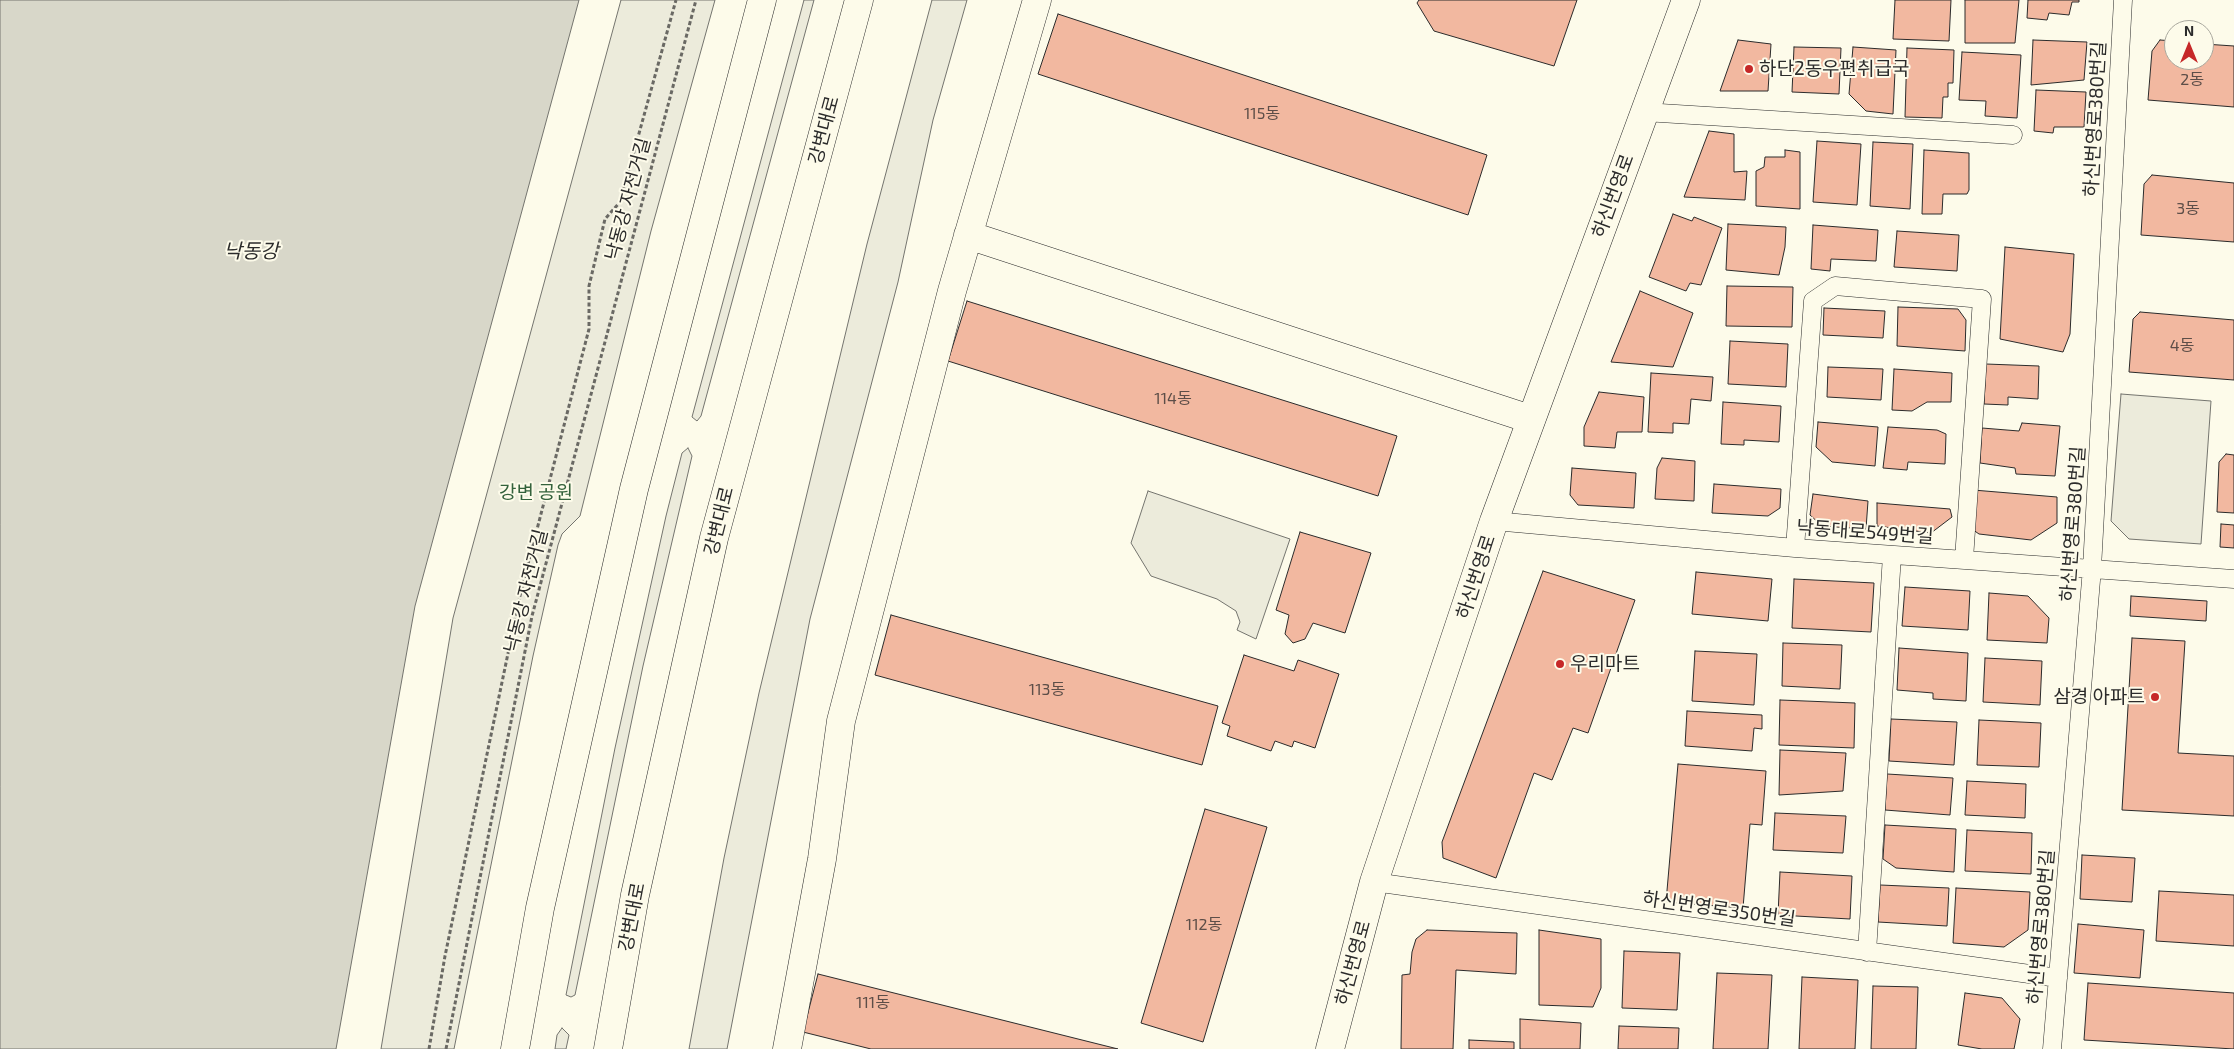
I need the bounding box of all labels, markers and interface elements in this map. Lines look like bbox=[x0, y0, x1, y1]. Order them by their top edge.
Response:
north arrow bbox=[2164, 20, 2214, 70]
text: N bbox=[2184, 22, 2194, 39]
street label: 하신번영로380번길 bbox=[2080, 41, 2110, 197]
place label: 하단2동우편취급국 bbox=[1759, 58, 1910, 80]
marker: 하단2동우편취급국 bbox=[1743, 63, 1755, 75]
house number: 2동 bbox=[2180, 70, 2204, 90]
street label: 강변대로 bbox=[804, 93, 844, 167]
house number: 115동 bbox=[1244, 104, 1280, 124]
street label: 낙동강 자전거길 bbox=[601, 135, 655, 263]
street label: 하신번영로 bbox=[1587, 151, 1639, 241]
house number: 3동 bbox=[2176, 199, 2200, 219]
water label: 낙동강 bbox=[223, 239, 279, 263]
house number: 4동 bbox=[2170, 336, 2194, 356]
house number: 114동 bbox=[1154, 389, 1192, 409]
street label: 하신번영로380번길 bbox=[2056, 445, 2090, 603]
park label: 강변 공원 bbox=[499, 482, 573, 504]
street label: 강변대로 bbox=[699, 484, 739, 558]
street label: 낙동대로549번길 bbox=[1796, 516, 1934, 548]
street label: 낙동강 자전거길 bbox=[500, 527, 552, 655]
street label: 하신번영로 bbox=[1452, 532, 1500, 622]
place label: 우리마트 bbox=[1570, 653, 1640, 675]
marker: 우리마트 bbox=[1554, 658, 1566, 670]
house number: 113동 bbox=[1029, 680, 1065, 700]
place label: 삼경 아파트 bbox=[2053, 686, 2145, 708]
marker: 삼경 아파트 bbox=[2149, 691, 2161, 703]
street label: 하신번영로380번길 bbox=[2023, 848, 2059, 1006]
street label: 강변대로 bbox=[614, 881, 650, 953]
street label: 하신번영로350번길 bbox=[1641, 887, 1797, 931]
house number: 112동 bbox=[1186, 915, 1222, 935]
street label: 하신번영로 bbox=[1331, 918, 1375, 1008]
house number: 111동 bbox=[856, 993, 890, 1013]

